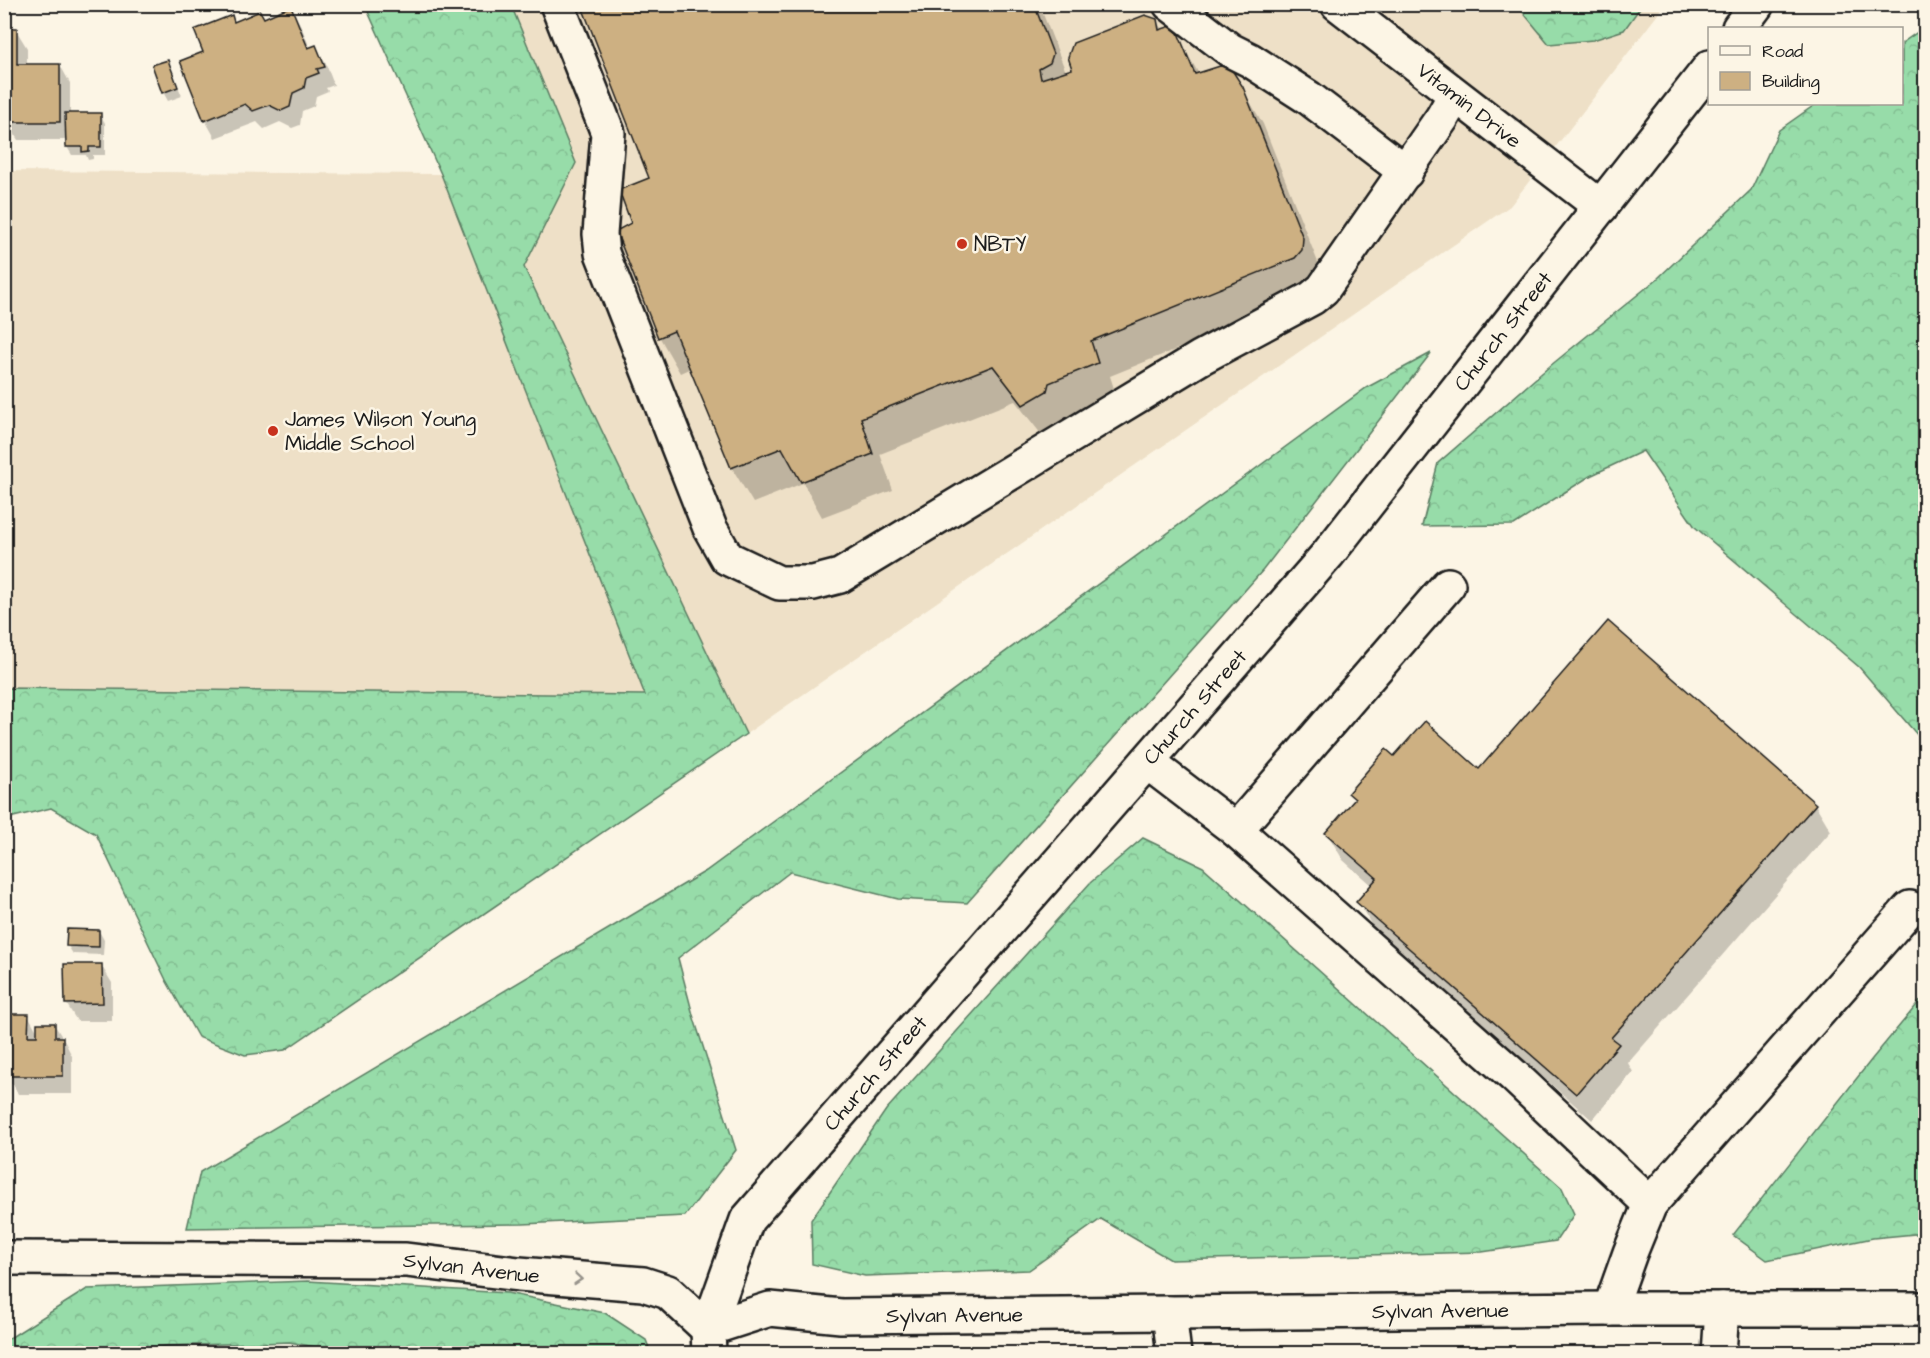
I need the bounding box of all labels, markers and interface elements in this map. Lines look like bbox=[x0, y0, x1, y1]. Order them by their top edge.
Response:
legend bbox=[1708, 27, 1903, 105]
text: Road bbox=[1762, 39, 1803, 64]
street label: Vitamin Drive bbox=[1411, 56, 1528, 155]
text: Building bbox=[1762, 69, 1820, 95]
place label: NBTY bbox=[974, 230, 1026, 259]
marker: NBTY bbox=[955, 237, 969, 251]
street label: Church Street bbox=[1447, 265, 1559, 397]
place label: James Wilson Young Middle School bbox=[285, 405, 476, 458]
marker: James Wilson Young Middle School bbox=[266, 424, 280, 438]
street label: Church Street bbox=[1136, 642, 1254, 771]
street label: Church Street bbox=[817, 1009, 934, 1137]
street label: Sylvan Avenue bbox=[402, 1245, 541, 1290]
one-way arrow bbox=[573, 1272, 582, 1285]
street label: Sylvan Avenue bbox=[1372, 1295, 1509, 1328]
street label: Sylvan Avenue bbox=[886, 1300, 1023, 1332]

